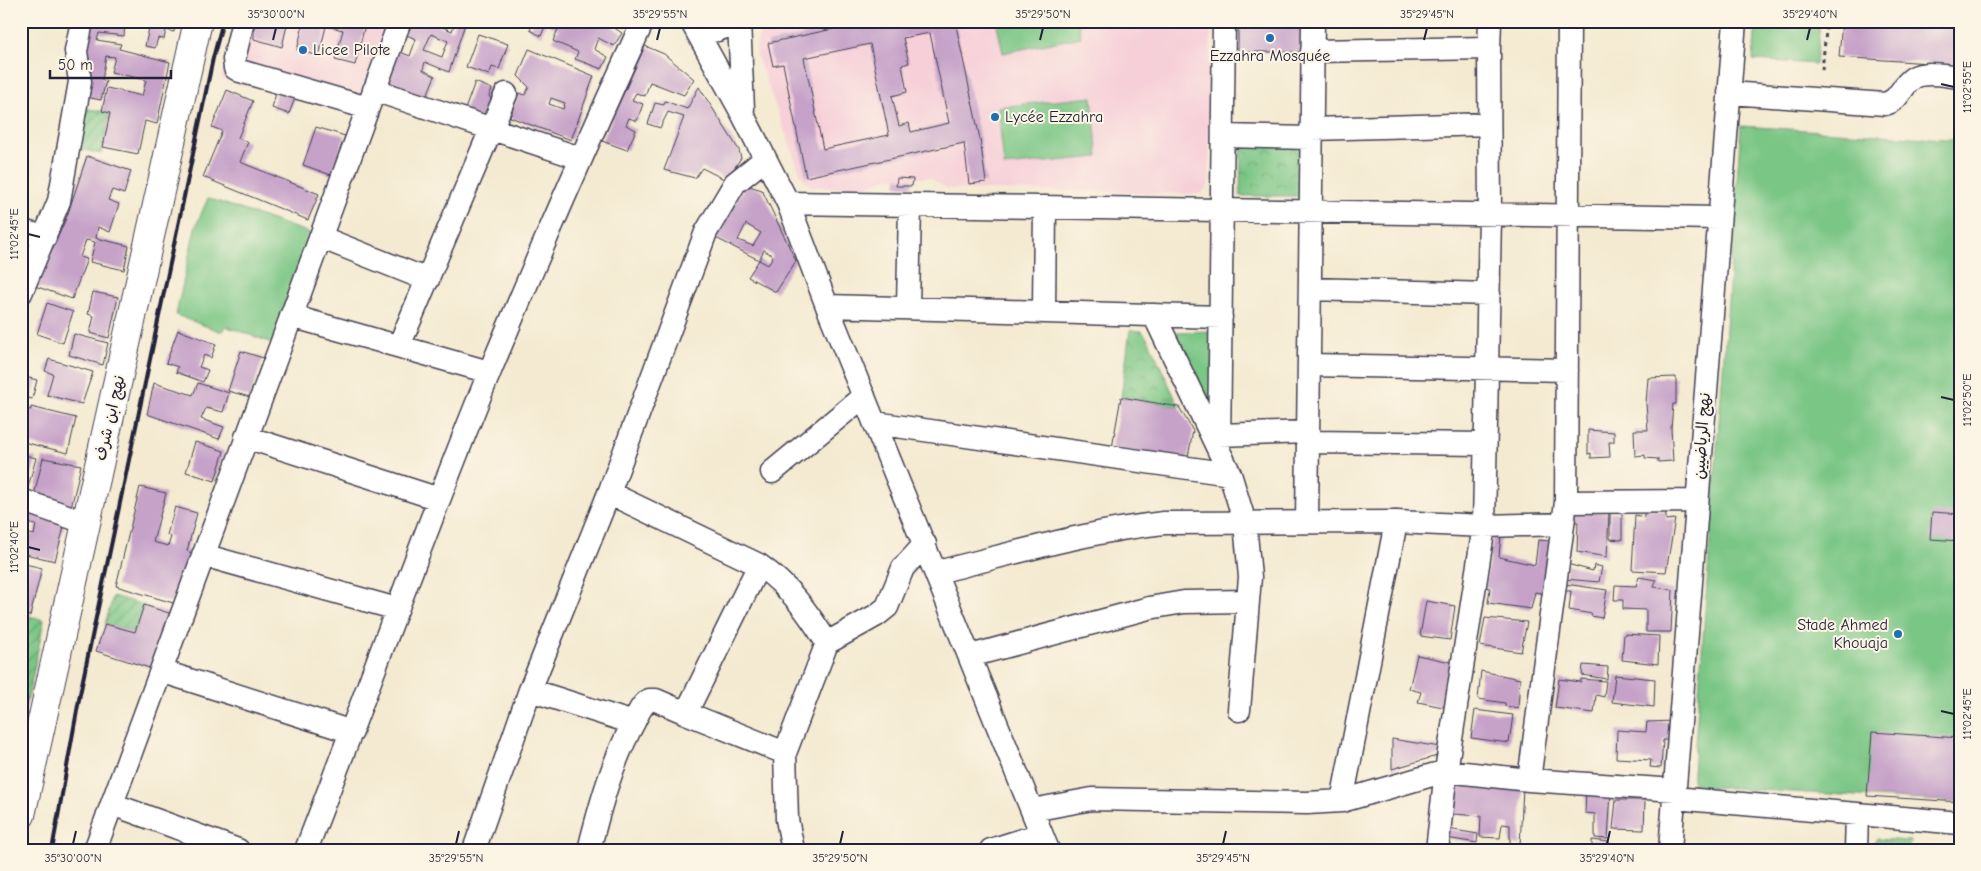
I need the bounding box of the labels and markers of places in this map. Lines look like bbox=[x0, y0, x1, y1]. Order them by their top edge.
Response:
marker: Ezzahra Mosquée bbox=[1264, 32, 1276, 44]
place label: Licee Pilote bbox=[313, 41, 390, 59]
marker: Licee Pilote bbox=[297, 44, 309, 56]
place label: Ezzahra Mosquée bbox=[1210, 47, 1330, 65]
place label: Lycée Ezzahra bbox=[1005, 108, 1103, 126]
marker: Lycée Ezzahra bbox=[989, 111, 1001, 123]
place label: Stade Ahmed Khouaja bbox=[1797, 616, 1888, 652]
marker: Stade Ahmed Khouaja bbox=[1892, 628, 1904, 640]

